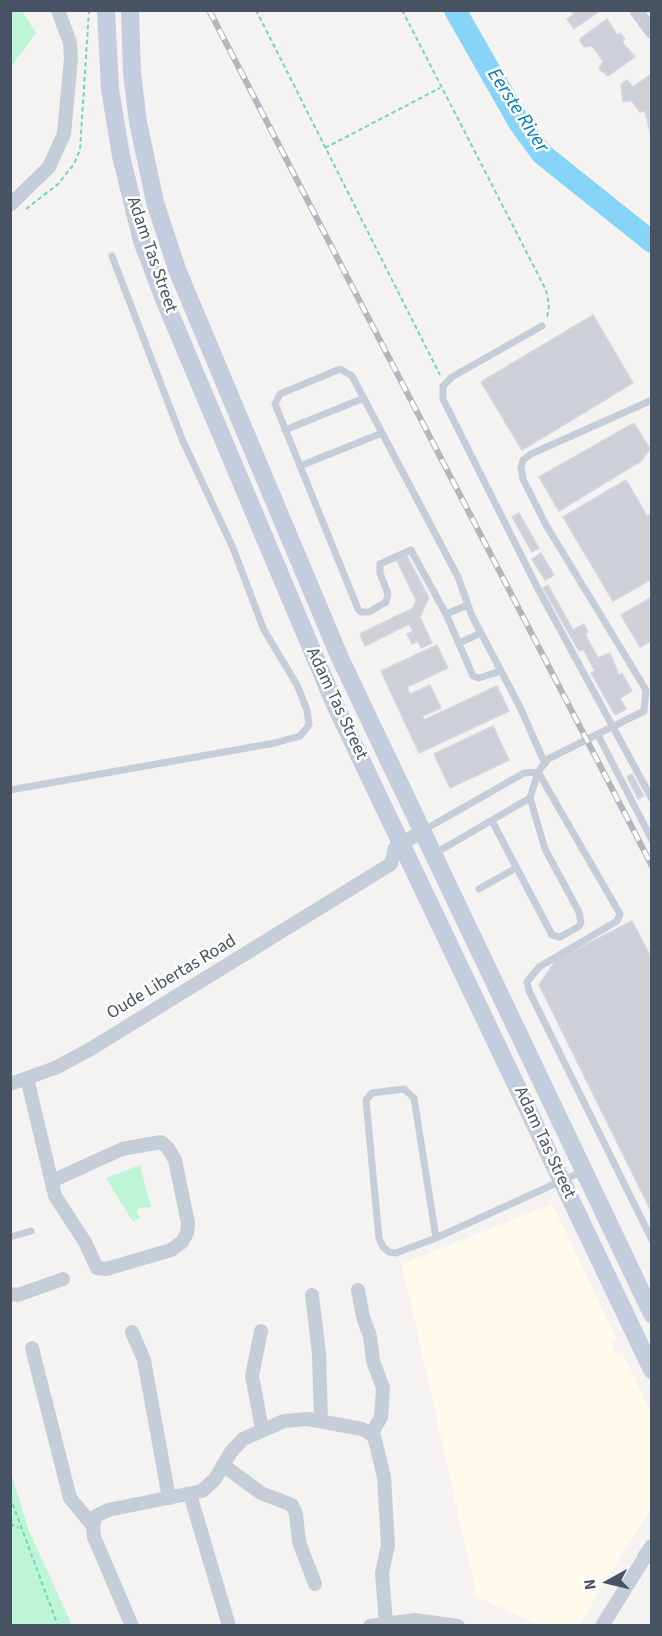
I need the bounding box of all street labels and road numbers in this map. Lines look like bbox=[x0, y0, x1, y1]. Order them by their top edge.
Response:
street label: Adam Tas Street bbox=[121, 194, 181, 316]
street label: Adam Tas Street bbox=[301, 645, 371, 763]
street label: Oude Libertas Road bbox=[103, 931, 241, 1025]
street label: Adam Tas Street bbox=[509, 1084, 579, 1202]

